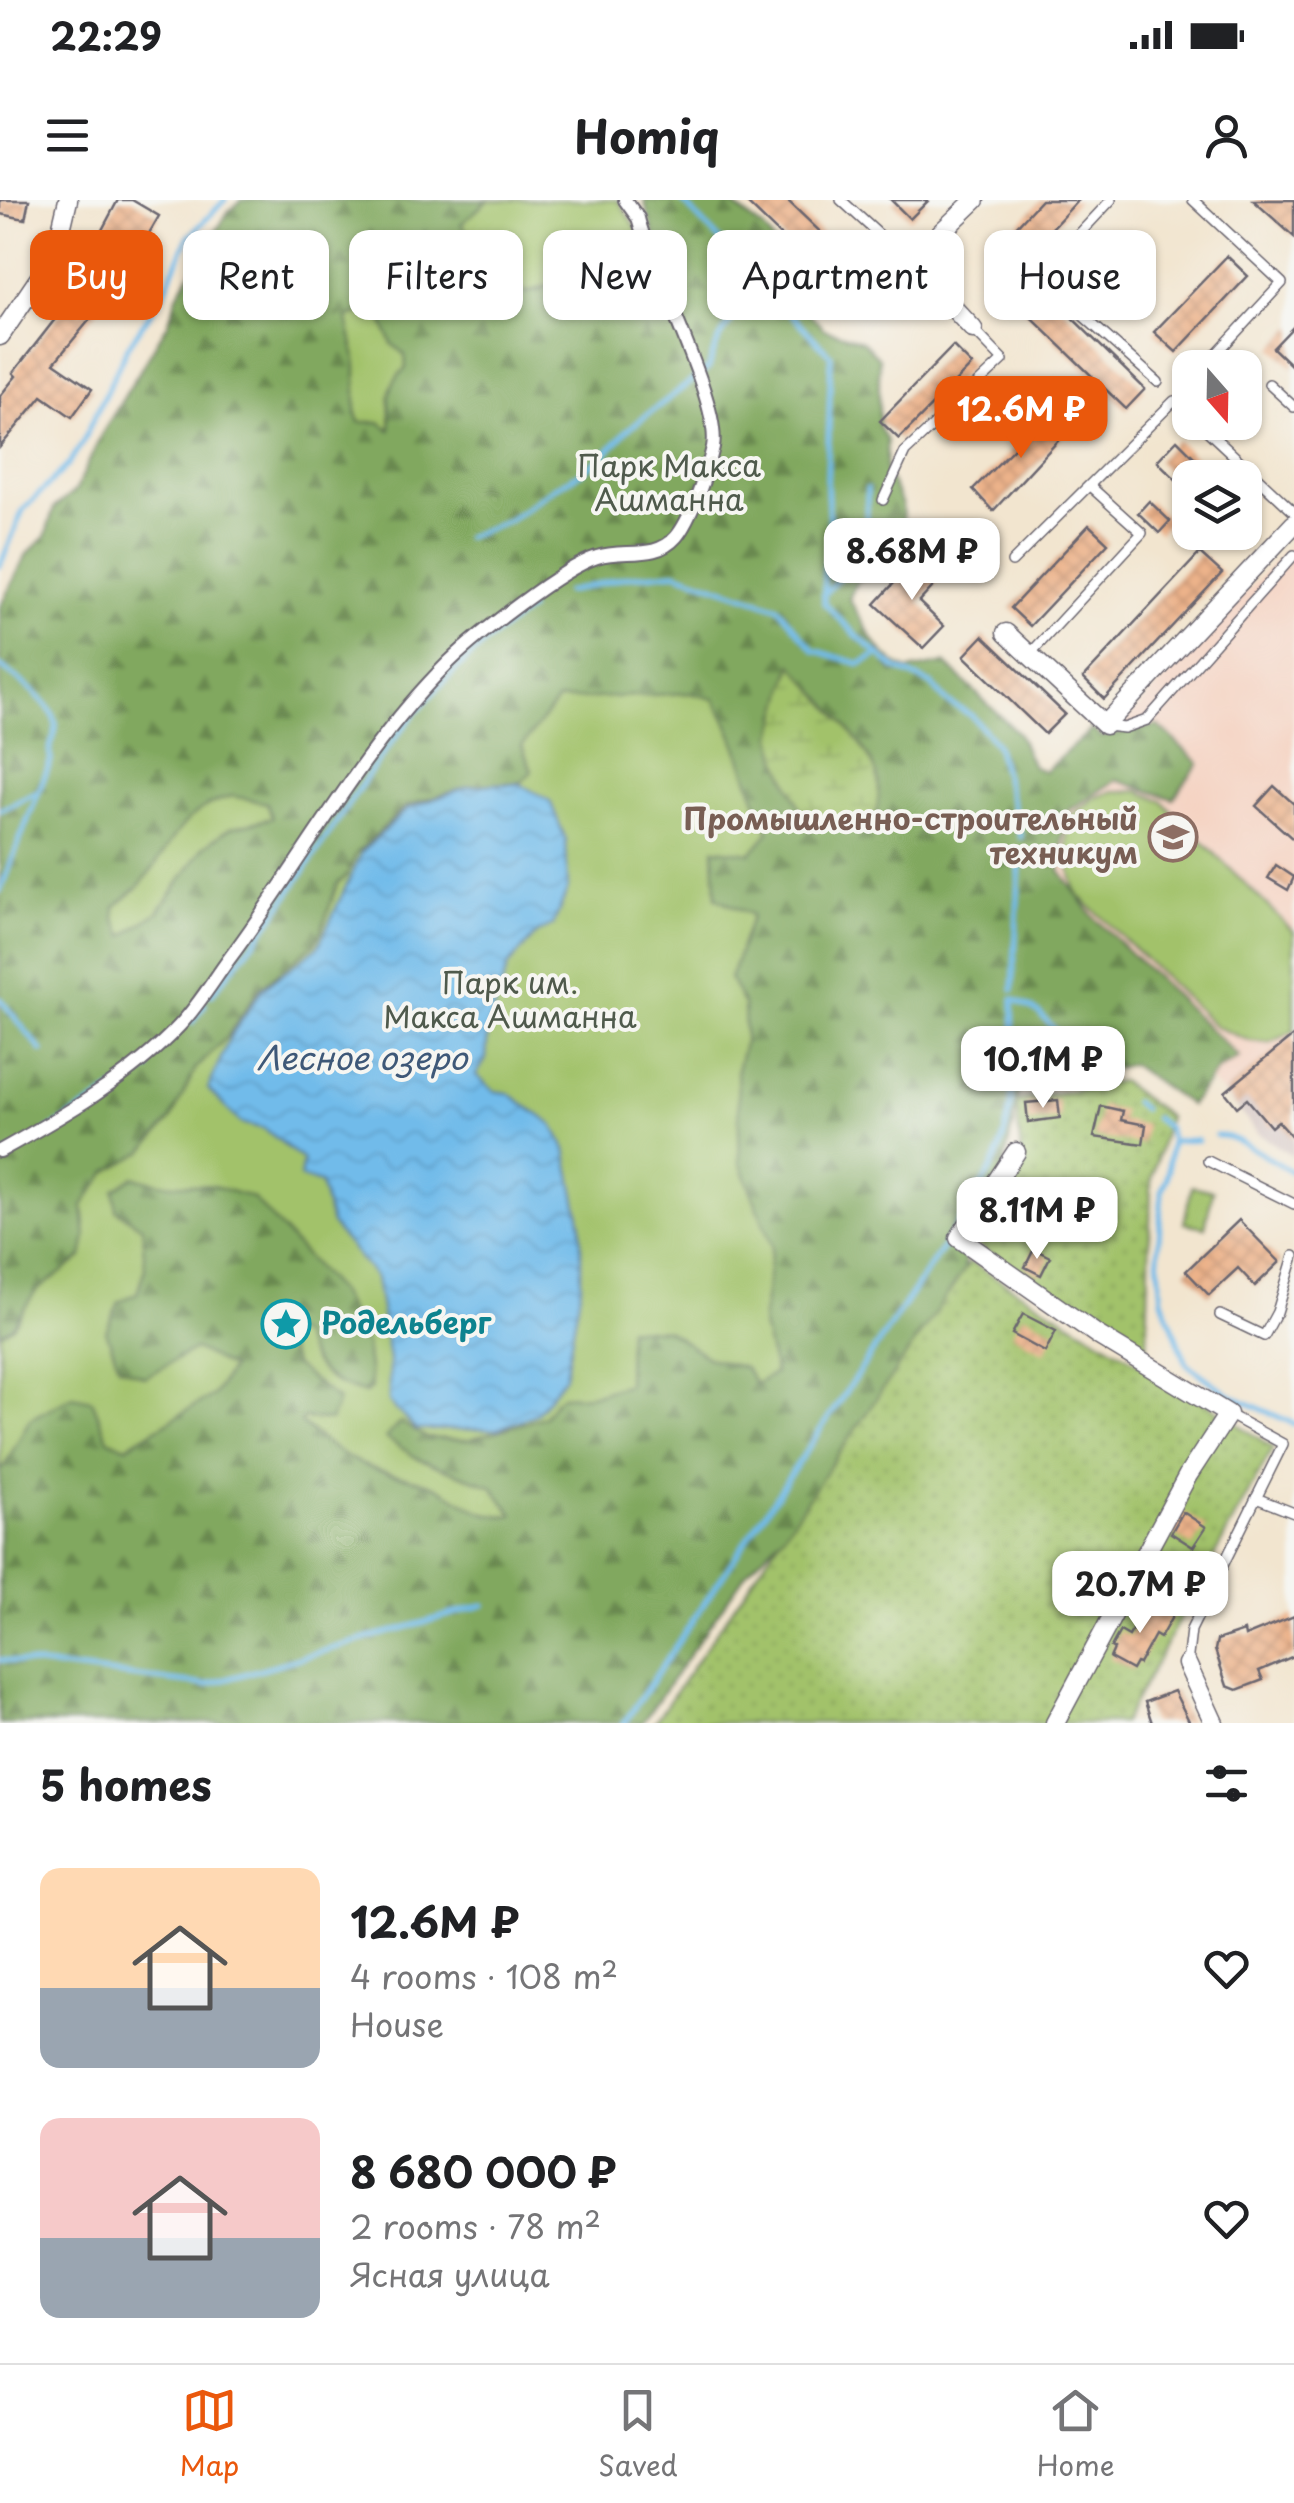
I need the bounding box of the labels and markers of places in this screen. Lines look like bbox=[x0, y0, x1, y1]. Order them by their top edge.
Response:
pin: 12.6M ₽ bbox=[929, 376, 1113, 461]
pin: 8.68M ₽ bbox=[820, 518, 1004, 603]
place label: Промышленно-строительный техникум bbox=[683, 795, 1138, 874]
school or university icon: Промышленно-строительный техникум bbox=[1147, 811, 1199, 863]
pin: 10.1M ₽ bbox=[951, 1026, 1135, 1111]
pin: 8.11M ₽ bbox=[945, 1177, 1129, 1262]
place icon: Родельберг bbox=[260, 1298, 312, 1350]
place label: Родельберг bbox=[321, 1299, 492, 1344]
pin: 20.7M ₽ bbox=[1048, 1551, 1232, 1636]

